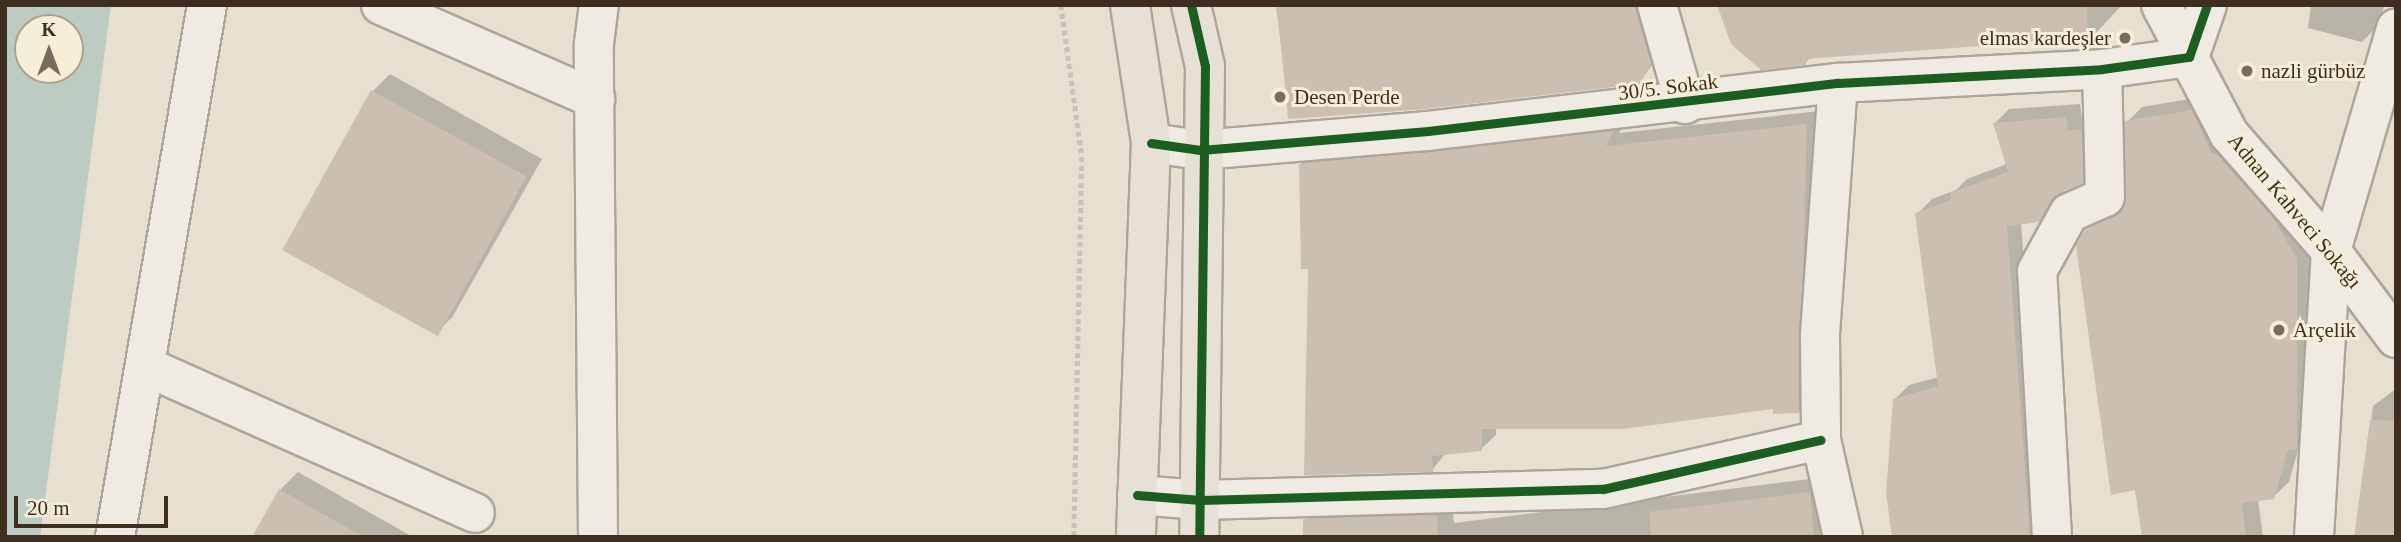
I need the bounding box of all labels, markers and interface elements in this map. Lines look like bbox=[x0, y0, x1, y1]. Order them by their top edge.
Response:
north arrow bbox=[14, 14, 84, 84]
text: K bbox=[42, 19, 56, 40]
place label: elmas kardeşler bbox=[1980, 25, 2111, 51]
marker: elmas kardeşler bbox=[2117, 30, 2133, 46]
place label: nazli gürbüz bbox=[2261, 58, 2365, 84]
marker: nazli gürbüz bbox=[2239, 63, 2255, 79]
street label: 30/5. Sokak bbox=[1617, 68, 1719, 106]
place label: Desen Perde bbox=[1294, 84, 1400, 110]
marker: Desen Perde bbox=[1272, 89, 1288, 105]
street label: Adnan Kahveci Sokağı bbox=[2223, 128, 2367, 294]
place label: Arçelik bbox=[2293, 317, 2356, 343]
marker: Arçelik bbox=[2271, 322, 2287, 338]
scale bar bbox=[18, 482, 172, 526]
text: 20 m bbox=[27, 496, 70, 520]

